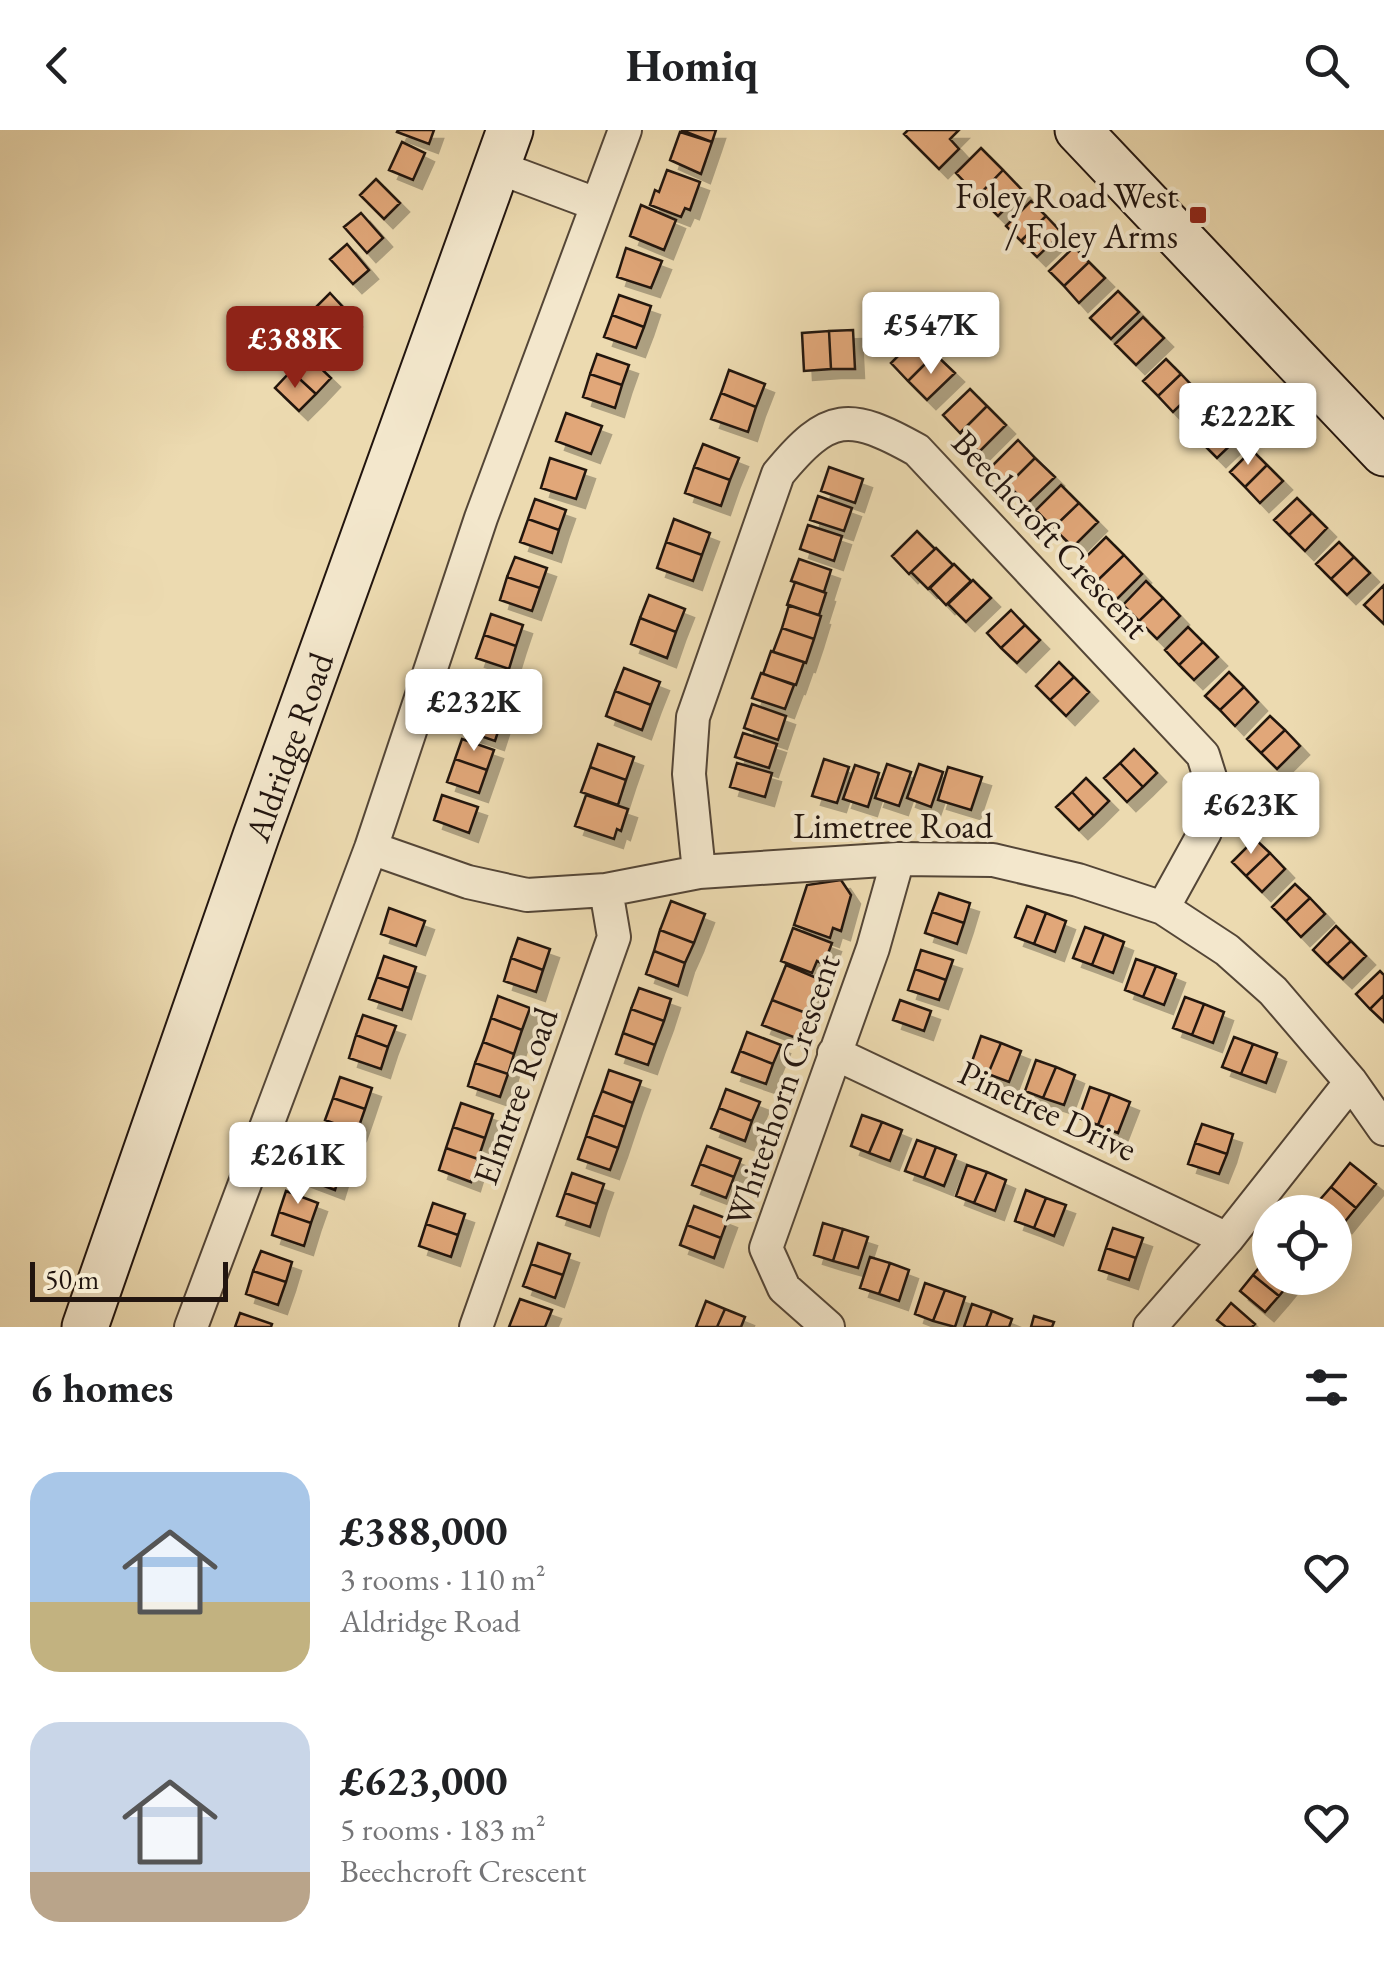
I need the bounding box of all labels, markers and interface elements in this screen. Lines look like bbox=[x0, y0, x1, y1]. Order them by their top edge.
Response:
text: Homiq bbox=[626, 36, 758, 94]
icon: back bbox=[30, 38, 85, 93]
icon: search bbox=[1299, 38, 1354, 93]
place label: Foley Road West / Foley Arms bbox=[955, 173, 1178, 258]
marker: Foley Road West / Foley Arms bbox=[1187, 204, 1209, 226]
pin: £547K bbox=[861, 292, 1001, 377]
text: £547K bbox=[884, 303, 978, 345]
pin: £388K bbox=[225, 306, 365, 391]
text: £388K bbox=[248, 317, 342, 359]
pin: £222K bbox=[1178, 383, 1318, 468]
text: £222K bbox=[1201, 394, 1295, 436]
street label: Beechcroft Crescent bbox=[943, 420, 1159, 648]
street label: Aldridge Road bbox=[233, 646, 343, 848]
pin: £232K bbox=[404, 669, 544, 754]
text: £232K bbox=[427, 680, 521, 722]
pin: £623K bbox=[1181, 772, 1321, 857]
text: £623K bbox=[1204, 783, 1298, 825]
street label: Limetree Road bbox=[793, 803, 993, 848]
street label: Whitethorn Crescent bbox=[714, 948, 850, 1232]
street label: Elmtree Road bbox=[462, 1001, 568, 1191]
street label: Pinetree Drive bbox=[952, 1049, 1144, 1171]
pin: £261K bbox=[228, 1122, 368, 1207]
text: £261K bbox=[251, 1133, 345, 1175]
map controls bbox=[1252, 1195, 1352, 1295]
button: locate bbox=[1252, 1195, 1352, 1295]
scale bar bbox=[30, 1257, 228, 1302]
text: 50 m bbox=[45, 1261, 99, 1297]
text: 6 homes bbox=[30, 1360, 173, 1415]
icon: filters bbox=[1299, 1360, 1354, 1415]
text: £388,000 bbox=[340, 1503, 508, 1558]
icon: home bbox=[110, 1512, 230, 1632]
icon: heart bbox=[1299, 1545, 1354, 1600]
text: 3 rooms · 110 m² bbox=[340, 1558, 546, 1600]
text: Aldridge Road bbox=[340, 1600, 521, 1642]
text: £623,000 bbox=[340, 1753, 508, 1808]
icon: home bbox=[110, 1762, 230, 1882]
icon: heart bbox=[1299, 1795, 1354, 1850]
text: 5 rooms · 183 m² bbox=[340, 1808, 546, 1850]
text: Beechcroft Crescent bbox=[340, 1850, 586, 1892]

